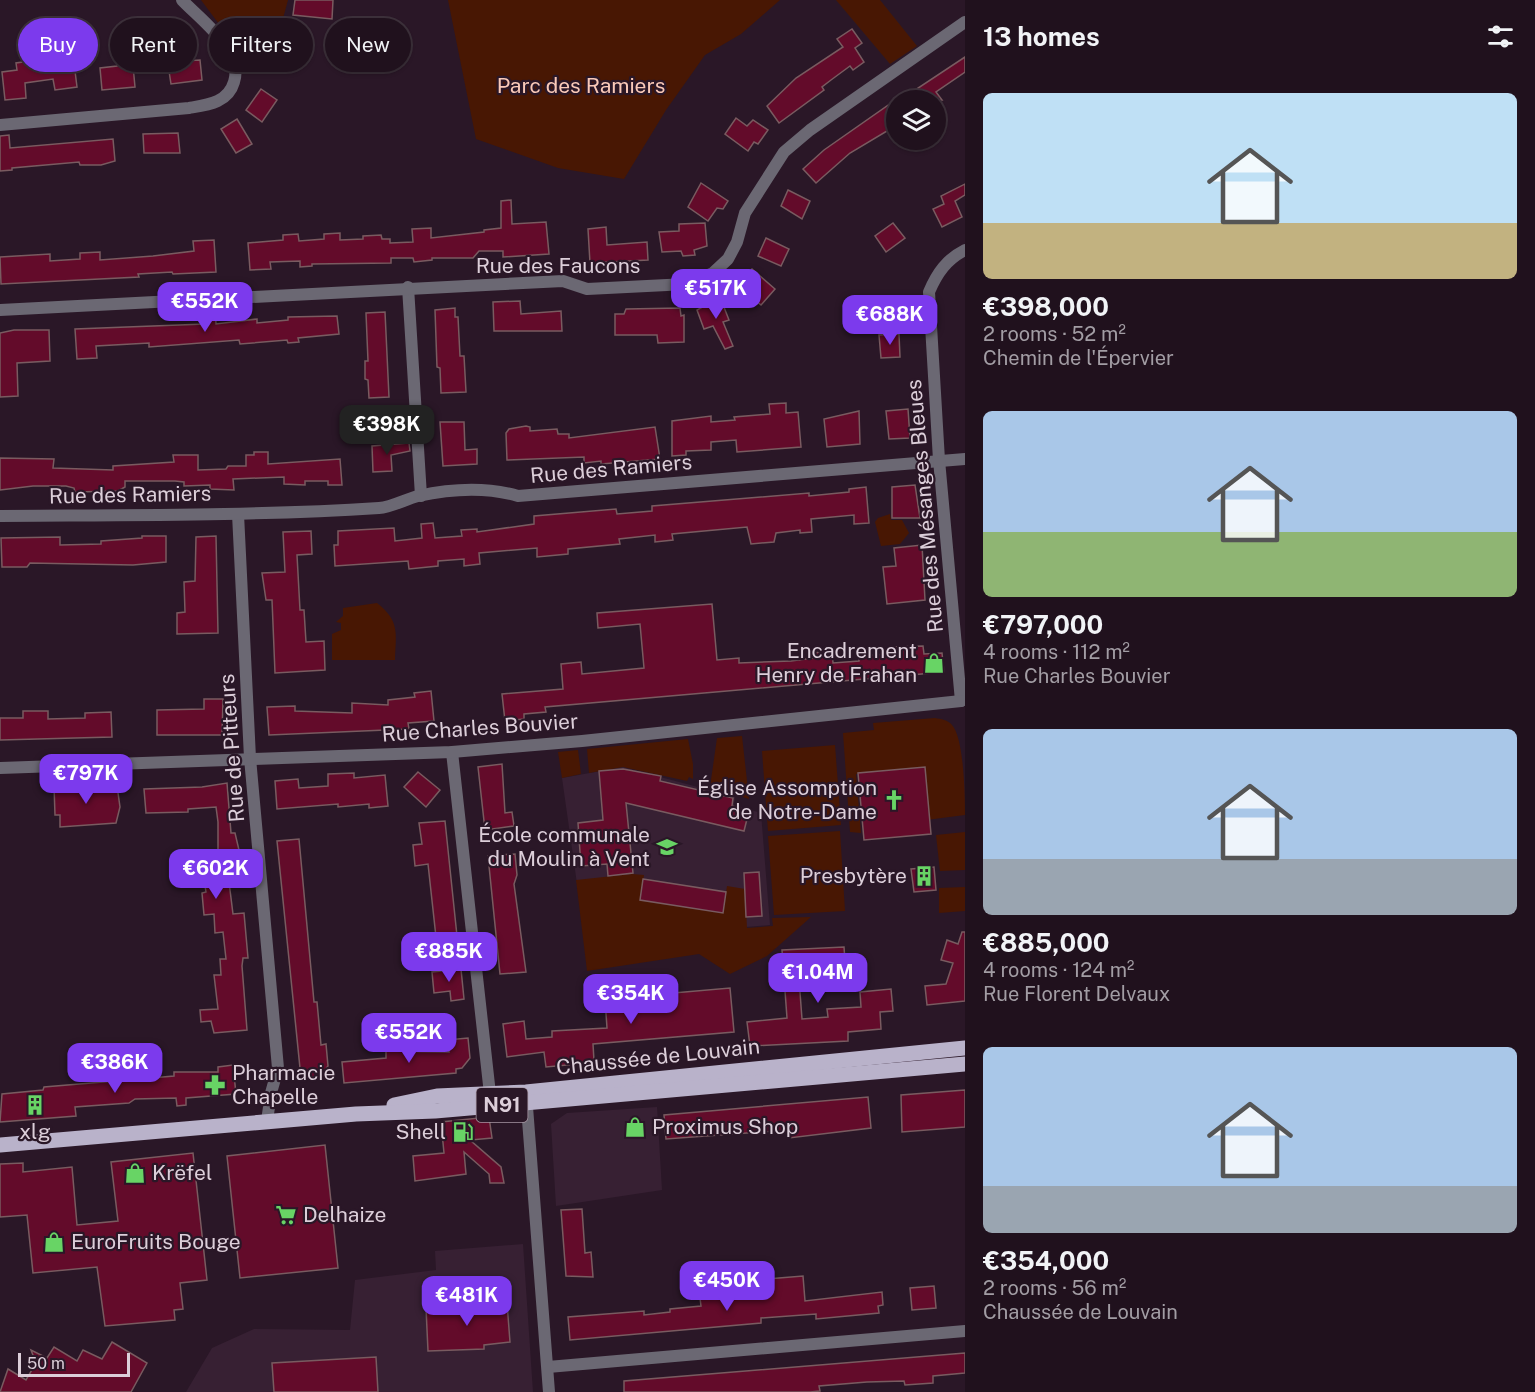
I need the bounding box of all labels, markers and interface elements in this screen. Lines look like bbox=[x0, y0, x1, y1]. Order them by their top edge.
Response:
chip: Buy bbox=[18, 18, 98, 72]
chip: Rent bbox=[110, 18, 197, 72]
chip: Filters bbox=[209, 18, 313, 72]
chip: New bbox=[325, 18, 411, 72]
icon: filters bbox=[1484, 20, 1517, 53]
text: 13 homes bbox=[983, 21, 1100, 52]
park label: Parc des Ramiers bbox=[497, 73, 665, 98]
map controls bbox=[886, 90, 946, 150]
button: layers bbox=[886, 90, 946, 150]
icon: home bbox=[1196, 132, 1304, 240]
street label: Rue des Faucons bbox=[476, 253, 640, 278]
pin: €517K bbox=[674, 269, 758, 320]
text: €517K bbox=[685, 276, 747, 300]
pin: €552K bbox=[163, 282, 247, 333]
text: €552K bbox=[171, 289, 239, 313]
text: €398,000 bbox=[983, 291, 1109, 322]
pin: €688K bbox=[848, 295, 932, 346]
text: €688K bbox=[856, 302, 924, 326]
text: 2 rooms · 52 m² bbox=[983, 322, 1126, 346]
text: Chemin de l'Épervier bbox=[983, 346, 1174, 370]
street label: Rue des Mésanges Bleues bbox=[901, 378, 948, 634]
pin: €398K bbox=[345, 405, 429, 456]
text: €398K bbox=[353, 412, 421, 436]
street label: Rue des Ramiers bbox=[529, 449, 693, 488]
icon: home bbox=[1196, 450, 1304, 558]
street label: Rue des Ramiers bbox=[49, 481, 211, 508]
text: €797,000 bbox=[983, 609, 1103, 640]
place label: Encadrement Henry de Frahan bbox=[755, 638, 917, 687]
text: 4 rooms · 112 m² bbox=[983, 640, 1130, 664]
shop icon: Encadrement Henry de Frahan bbox=[922, 651, 946, 675]
text: Rue Charles Bouvier bbox=[983, 664, 1170, 688]
street label: Rue de Pitteurs bbox=[214, 673, 249, 823]
street label: Rue Charles Bouvier bbox=[381, 708, 579, 747]
pin: €797K bbox=[44, 754, 128, 805]
text: €797K bbox=[53, 761, 119, 785]
icon: home bbox=[1196, 768, 1304, 876]
place label: Église Assomption de Notre-Dame bbox=[697, 775, 877, 824]
church icon: Église Assomption de Notre-Dame bbox=[882, 788, 906, 812]
place label: École communale du Moulin à Vent bbox=[478, 822, 650, 871]
school or university icon: École communale du Moulin à Vent bbox=[655, 835, 679, 859]
pin: €602K bbox=[174, 849, 258, 900]
text: €602K bbox=[183, 856, 249, 880]
place label: Presbytère bbox=[800, 863, 907, 888]
building icon: Presbytère bbox=[912, 864, 936, 888]
text: €885,000 bbox=[983, 927, 1110, 958]
pin: €885K bbox=[407, 932, 491, 983]
text: €885K bbox=[415, 939, 483, 963]
pin: €1.04M bbox=[769, 953, 867, 1004]
text: 4 rooms · 124 m² bbox=[983, 958, 1134, 982]
text: €1.04M bbox=[782, 960, 854, 984]
pin: €354K bbox=[589, 974, 673, 1025]
text: €354K bbox=[597, 981, 665, 1005]
text: Rue Florent Delvaux bbox=[983, 982, 1170, 1006]
pin: €552K bbox=[367, 1013, 451, 1064]
text: €552K bbox=[375, 1020, 443, 1044]
street label: Chaussée de Louvain bbox=[555, 1033, 761, 1080]
pin: €386K bbox=[73, 1043, 157, 1094]
text: €386K bbox=[81, 1050, 149, 1074]
place label: Pharmacie Chapelle bbox=[232, 1060, 335, 1109]
pharmacy icon: Pharmacie Chapelle bbox=[203, 1073, 227, 1097]
icon: home bbox=[1196, 1086, 1304, 1194]
road number: N91 bbox=[476, 1088, 528, 1122]
building icon: xlg bbox=[23, 1093, 47, 1117]
place label: Proximus Shop bbox=[652, 1114, 798, 1139]
shop icon: Proximus Shop bbox=[623, 1115, 647, 1139]
place label: xlg bbox=[19, 1119, 51, 1144]
place label: Shell bbox=[396, 1119, 446, 1144]
fuel station icon: Shell bbox=[451, 1120, 475, 1144]
place label: Krëfel bbox=[152, 1160, 212, 1185]
shop icon: Krëfel bbox=[123, 1161, 147, 1185]
place label: Delhaize bbox=[303, 1202, 387, 1227]
supermarket icon: Delhaize bbox=[274, 1203, 298, 1227]
place label: EuroFruits Bouge bbox=[71, 1229, 241, 1254]
shop icon: EuroFruits Bouge bbox=[42, 1230, 66, 1254]
text: €354,000 bbox=[983, 1245, 1109, 1276]
pin: €450K bbox=[685, 1261, 769, 1312]
text: €450K bbox=[694, 1268, 760, 1292]
pin: €481K bbox=[425, 1276, 509, 1327]
text: 2 rooms · 56 m² bbox=[983, 1276, 1126, 1300]
text: €481K bbox=[436, 1283, 498, 1307]
text: Chaussée de Louvain bbox=[983, 1300, 1178, 1324]
scale bar bbox=[18, 1350, 130, 1378]
text: 50 m bbox=[27, 1354, 65, 1373]

